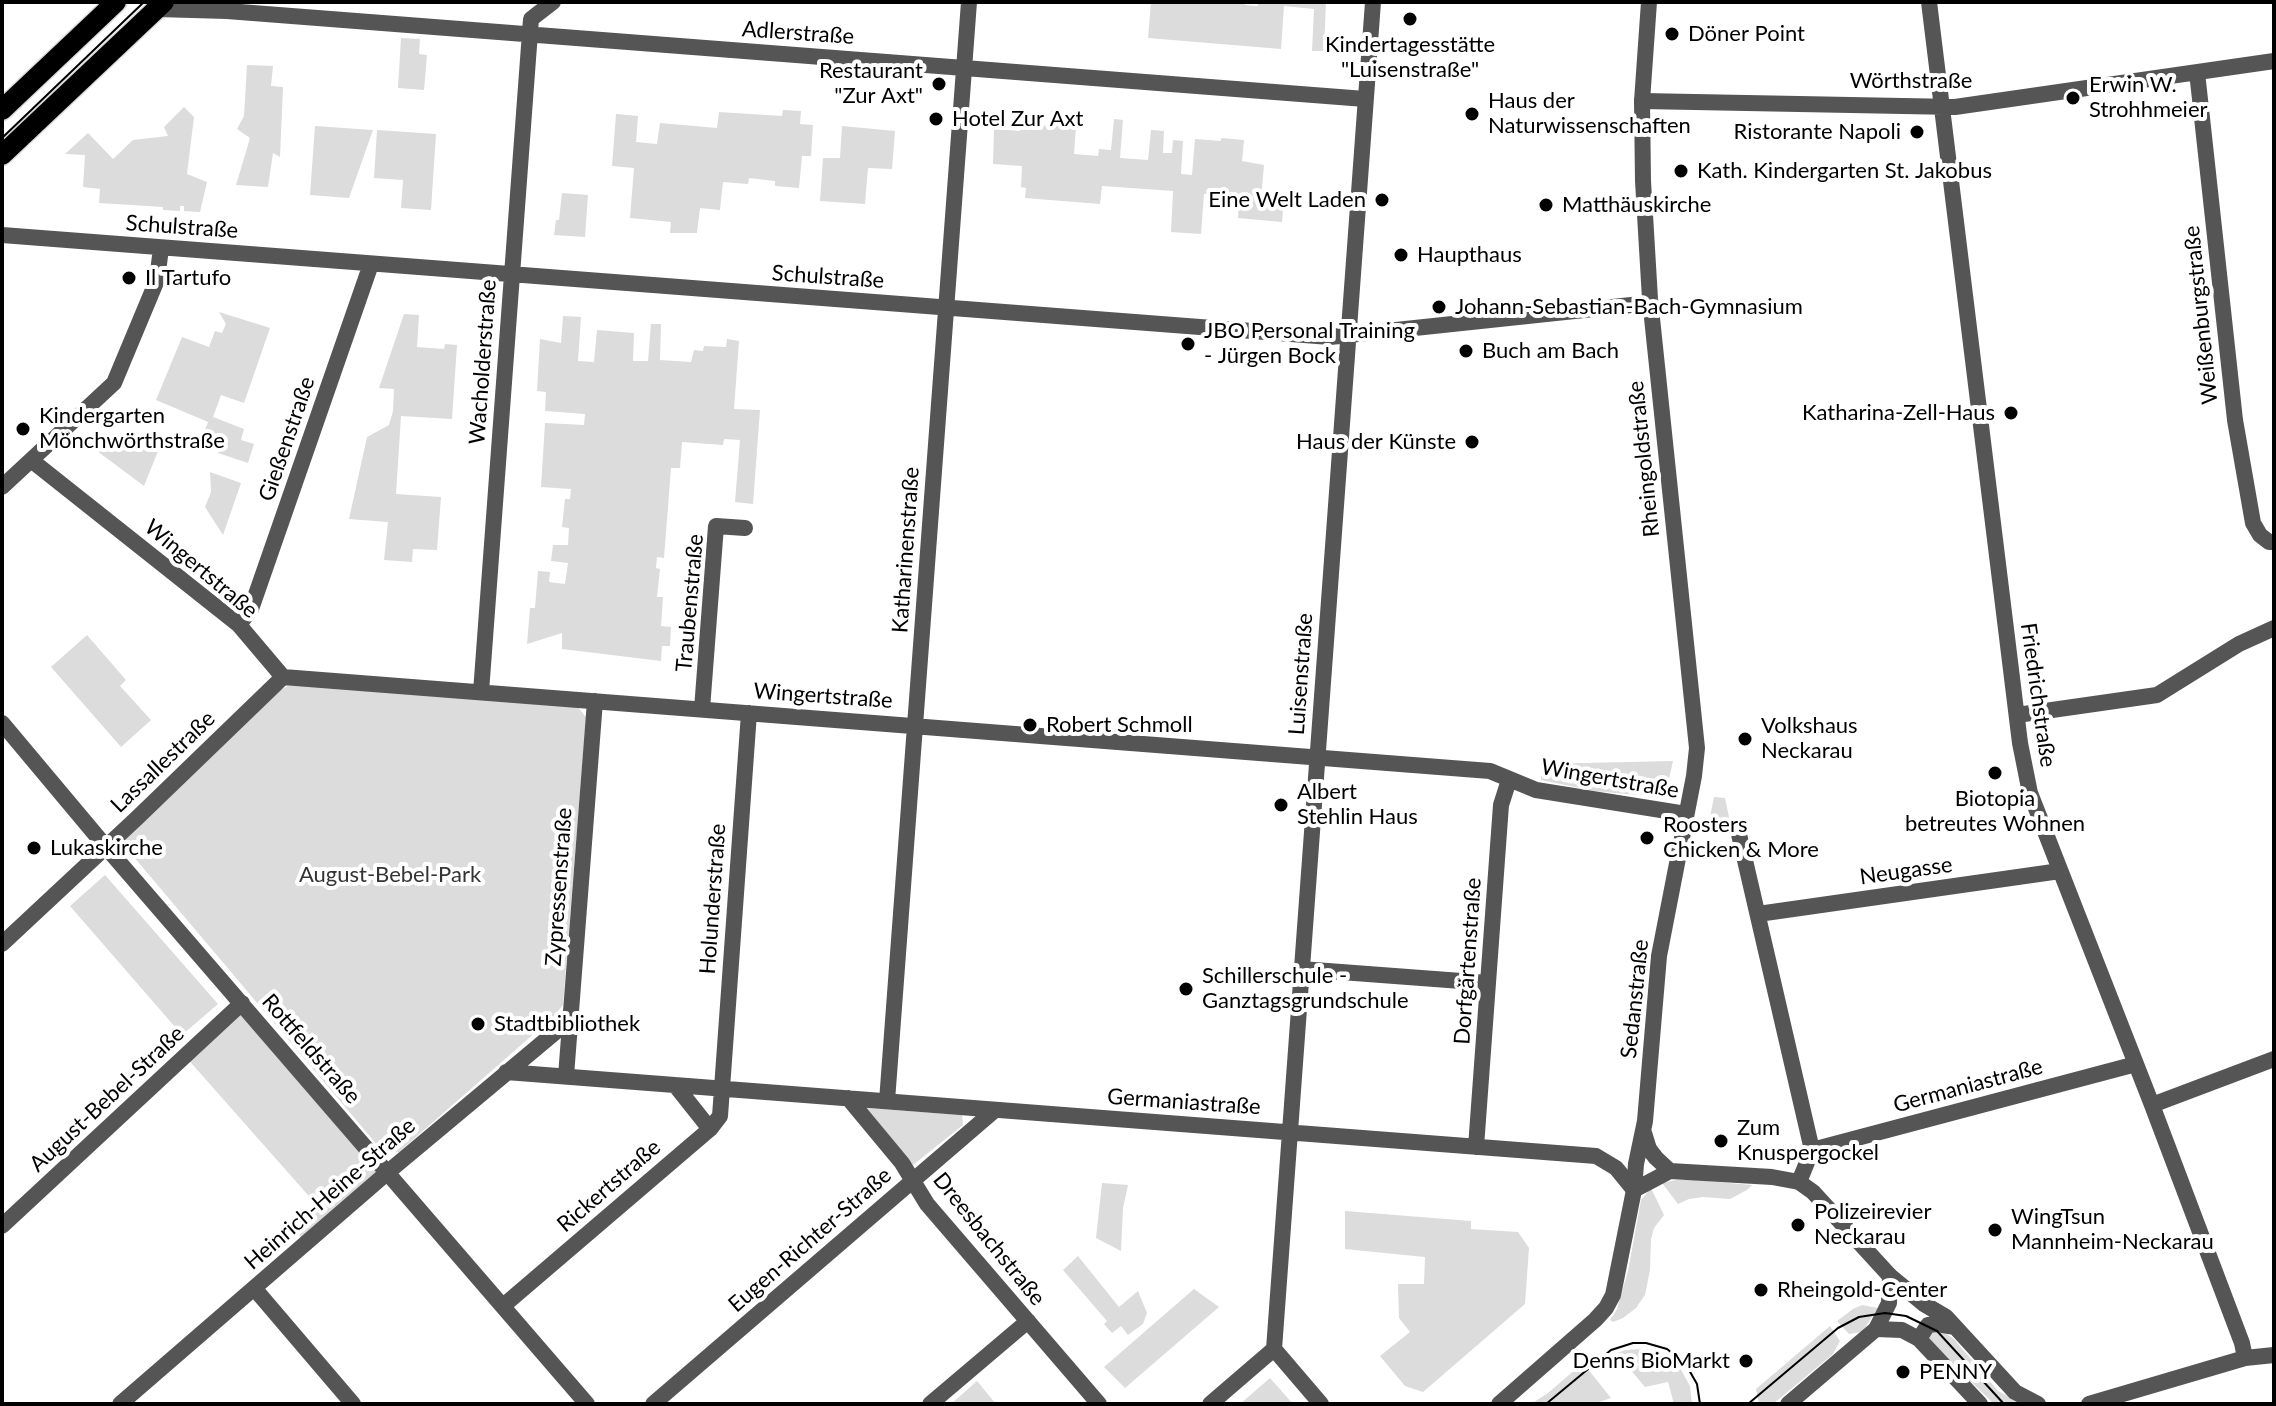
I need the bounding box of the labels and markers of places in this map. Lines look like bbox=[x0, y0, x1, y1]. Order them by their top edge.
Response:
marker: Kindertagesstätte "Luisenstraße" bbox=[1401, 10, 1419, 28]
place label: Döner Point bbox=[1688, 21, 1805, 47]
marker: Döner Point bbox=[1663, 25, 1681, 43]
place label: Kindertagesstätte "Luisenstraße" bbox=[1325, 32, 1495, 84]
place label: Restaurant "Zur Axt" bbox=[819, 58, 923, 110]
place label: Erwin W. Strohhmeier bbox=[2089, 72, 2208, 124]
marker: Restaurant "Zur Axt" bbox=[930, 75, 948, 93]
place label: Haus der Naturwissenschaften bbox=[1488, 88, 1691, 140]
marker: Erwin W. Strohhmeier bbox=[2064, 89, 2082, 107]
marker: Haus der Naturwissenschaften bbox=[1463, 105, 1481, 123]
place label: Hotel Zur Axt bbox=[952, 106, 1083, 132]
marker: Hotel Zur Axt bbox=[927, 110, 945, 128]
place label: Ristorante Napoli bbox=[1734, 119, 1901, 145]
marker: Ristorante Napoli bbox=[1908, 123, 1926, 141]
place label: Kath. Kindergarten St. Jakobus bbox=[1697, 158, 1992, 184]
marker: Kath. Kindergarten St. Jakobus bbox=[1672, 162, 1690, 180]
place label: Eine Welt Laden bbox=[1208, 187, 1366, 213]
marker: Eine Welt Laden bbox=[1373, 191, 1391, 209]
place label: Matthäuskirche bbox=[1562, 192, 1711, 218]
marker: Matthäuskirche bbox=[1537, 196, 1555, 214]
place label: Haupthaus bbox=[1417, 242, 1522, 268]
marker: Haupthaus bbox=[1392, 246, 1410, 264]
place label: Il Tartufo bbox=[145, 265, 231, 291]
marker: Il Tartufo bbox=[120, 269, 138, 287]
place label: Johann-Sebastian-Bach-Gymnasium bbox=[1455, 294, 1803, 320]
marker: Johann-Sebastian-Bach-Gymnasium bbox=[1430, 298, 1448, 316]
place label: JBO Personal Training - Jürgen Bock bbox=[1204, 318, 1415, 370]
marker: JBO Personal Training - Jürgen Bock bbox=[1179, 335, 1197, 353]
place label: Buch am Bach bbox=[1482, 338, 1619, 364]
marker: Buch am Bach bbox=[1457, 342, 1475, 360]
place label: Katharina-Zell-Haus bbox=[1802, 400, 1995, 426]
place label: Kindergarten Mönchwörthstraße bbox=[39, 403, 225, 454]
marker: Katharina-Zell-Haus bbox=[2002, 404, 2020, 422]
marker: Kindergarten Mönchwörthstraße bbox=[14, 420, 32, 438]
place label: Haus der Künste bbox=[1296, 429, 1456, 455]
marker: Haus der Künste bbox=[1463, 433, 1481, 451]
place label: Robert Schmoll bbox=[1046, 712, 1193, 738]
place label: Volkshaus Neckarau bbox=[1761, 713, 1858, 764]
marker: Robert Schmoll bbox=[1021, 716, 1039, 734]
marker: Volkshaus Neckarau bbox=[1736, 730, 1754, 748]
marker: Biotopia betreutes Wohnen bbox=[1986, 764, 2004, 782]
place label: Albert Stehlin Haus bbox=[1297, 779, 1418, 830]
place label: Biotopia betreutes Wohnen bbox=[1905, 786, 2085, 838]
marker: Albert Stehlin Haus bbox=[1272, 796, 1290, 814]
place label: Roosters Chicken & More bbox=[1663, 812, 1819, 864]
marker: Roosters Chicken & More bbox=[1638, 829, 1656, 847]
place label: Lukaskirche bbox=[50, 835, 163, 861]
marker: Lukaskirche bbox=[25, 839, 43, 857]
place label: Schillerschule - Ganztagsgrundschule bbox=[1202, 963, 1409, 1014]
marker: Schillerschule - Ganztagsgrundschule bbox=[1177, 980, 1195, 998]
place label: Stadtbibliothek bbox=[494, 1011, 640, 1037]
marker: Stadtbibliothek bbox=[469, 1015, 487, 1033]
place label: Zum Knuspergockel bbox=[1737, 1115, 1879, 1166]
marker: Zum Knuspergockel bbox=[1712, 1132, 1730, 1150]
place label: Polizeirevier Neckarau bbox=[1814, 1199, 1931, 1250]
place label: WingTsun Mannheim-Neckarau bbox=[2011, 1204, 2214, 1256]
marker: Polizeirevier Neckarau bbox=[1789, 1216, 1807, 1234]
marker: WingTsun Mannheim-Neckarau bbox=[1986, 1221, 2004, 1239]
place label: Rheingold-Center bbox=[1777, 1277, 1947, 1303]
marker: Rheingold-Center bbox=[1752, 1281, 1770, 1299]
place label: Denns BioMarkt bbox=[1573, 1348, 1730, 1374]
marker: Denns BioMarkt bbox=[1737, 1352, 1755, 1370]
place label: PENNY bbox=[1919, 1359, 1992, 1385]
marker: PENNY bbox=[1894, 1363, 1912, 1381]

